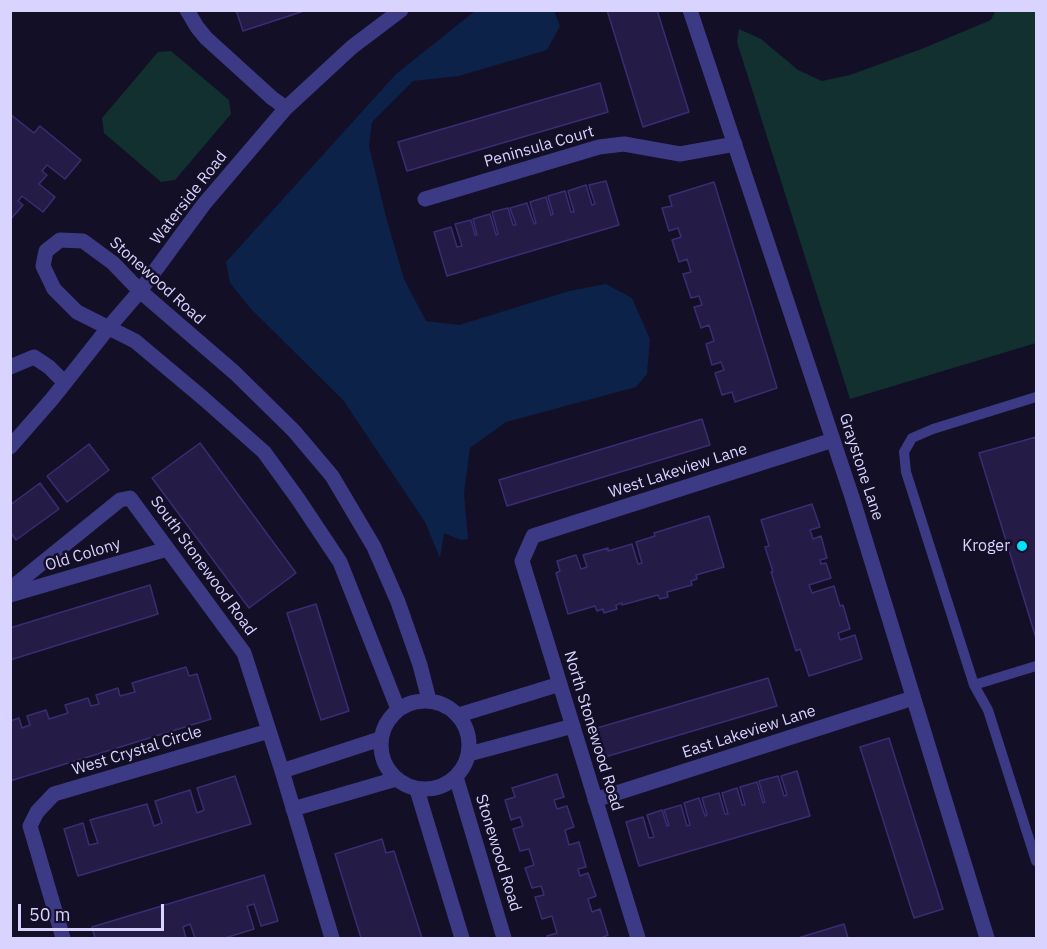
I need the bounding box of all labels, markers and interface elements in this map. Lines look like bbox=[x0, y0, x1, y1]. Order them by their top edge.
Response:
street label: Peninsula Court bbox=[482, 122, 596, 172]
street label: Waterside Road bbox=[147, 147, 231, 249]
street label: Stonewood Road bbox=[105, 233, 209, 329]
street label: Graystone Lane bbox=[835, 411, 887, 523]
street label: West Lakeview Lane bbox=[606, 440, 750, 502]
street label: South Stonewood Road bbox=[146, 493, 260, 639]
street label: Old Colony bbox=[43, 534, 123, 576]
place label: Kroger bbox=[962, 536, 1010, 556]
marker: Kroger bbox=[1015, 539, 1029, 553]
street label: North Stonewood Road bbox=[560, 649, 626, 813]
street label: East Lakeview Lane bbox=[680, 701, 818, 763]
street label: West Crystal Circle bbox=[70, 722, 204, 780]
street label: Stonewood Road bbox=[471, 792, 525, 914]
scale bar bbox=[21, 892, 166, 930]
text: 50 m bbox=[29, 903, 71, 926]

